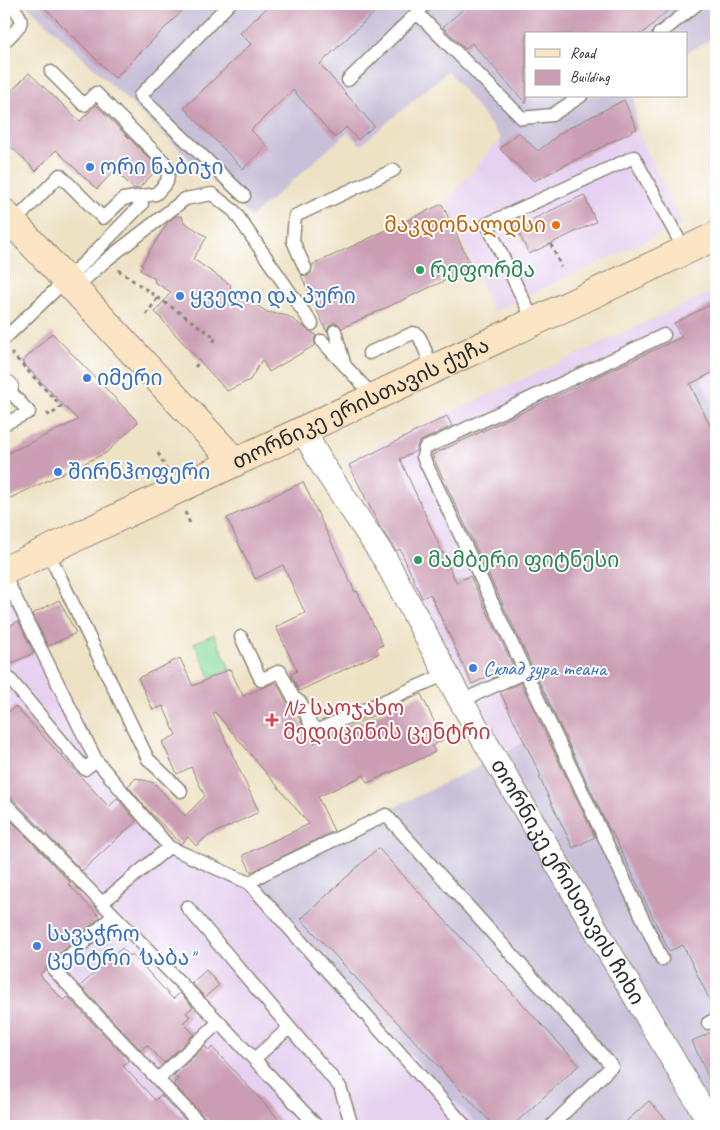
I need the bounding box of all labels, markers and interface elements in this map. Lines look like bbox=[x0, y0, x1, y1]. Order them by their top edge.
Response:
legend bbox=[525, 32, 688, 98]
text: Road bbox=[570, 44, 597, 63]
text: Building bbox=[570, 68, 610, 87]
place label: ორი ნაბიჯი bbox=[100, 154, 224, 180]
marker: ორი ნაბიჯი bbox=[84, 161, 96, 173]
place label: მაკდონალდსი bbox=[384, 212, 546, 238]
marker: მაკდონალდსი bbox=[550, 219, 562, 231]
place label: რეფორმა bbox=[430, 257, 535, 283]
marker: რეფორმა bbox=[414, 264, 426, 276]
place label: ყველი და პური bbox=[190, 283, 356, 309]
marker: ყველი და პური bbox=[174, 290, 186, 302]
street label: თორნიკე ერისთავის ქუჩა bbox=[228, 332, 493, 475]
place label: იმერი bbox=[97, 365, 163, 391]
marker: იმერი bbox=[81, 372, 93, 384]
place label: შირნჰოფერი bbox=[68, 459, 210, 485]
marker: შირნჰოფერი bbox=[52, 466, 64, 478]
place label: მამბერი ფიტნესი bbox=[428, 547, 619, 573]
marker: მამბერი ფიტნესი bbox=[412, 554, 424, 566]
place label: Склад зура теана bbox=[483, 655, 609, 682]
marker: Склад зура теана bbox=[467, 662, 479, 674]
place label: N2 საოჯახო მედიცინის ცენტრი bbox=[283, 695, 490, 745]
marker: N2 საოჯახო მედიცინის ცენტრი bbox=[265, 713, 279, 727]
street label: თორნიკე ერისთავის ჩიხი bbox=[485, 754, 650, 1009]
place label: სავაჭრო ცენტრი "საბა" bbox=[47, 921, 198, 971]
marker: სავაჭრო ცენტრი "საბა" bbox=[31, 940, 43, 952]

